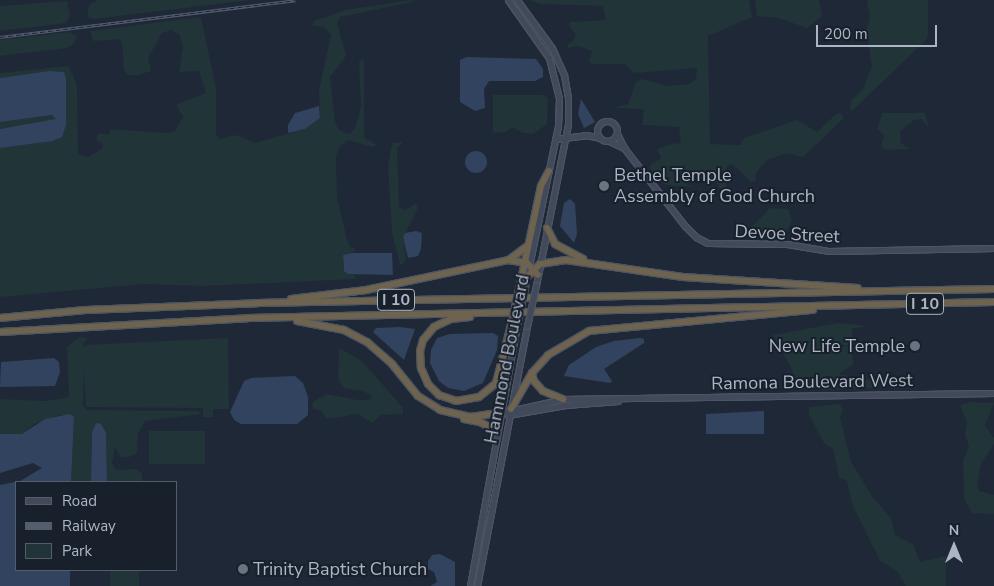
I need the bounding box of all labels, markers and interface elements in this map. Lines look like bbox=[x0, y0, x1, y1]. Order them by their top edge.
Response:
scale bar bbox=[819, 15, 940, 47]
text: 200 m bbox=[824, 24, 868, 44]
place label: Bethel Temple Assembly of God Church bbox=[614, 165, 815, 208]
marker: Bethel Temple Assembly of God Church bbox=[598, 180, 610, 192]
street label: Devoe Street bbox=[734, 220, 840, 248]
street label: Hammond Boulevard bbox=[480, 273, 534, 445]
road number: I 10 bbox=[376, 286, 416, 314]
road number: I 10 bbox=[905, 290, 945, 318]
place label: New Life Temple bbox=[769, 335, 905, 357]
marker: New Life Temple bbox=[909, 340, 921, 352]
street label: Ramona Boulevard West bbox=[711, 369, 913, 395]
legend bbox=[15, 481, 178, 571]
text: Road bbox=[62, 491, 97, 511]
text: Railway bbox=[62, 516, 116, 536]
north arrow bbox=[929, 521, 979, 571]
text: N bbox=[949, 521, 959, 540]
text: Park bbox=[62, 541, 92, 561]
place label: Trinity Baptist Church bbox=[253, 558, 427, 580]
marker: Trinity Baptist Church bbox=[237, 563, 249, 575]

